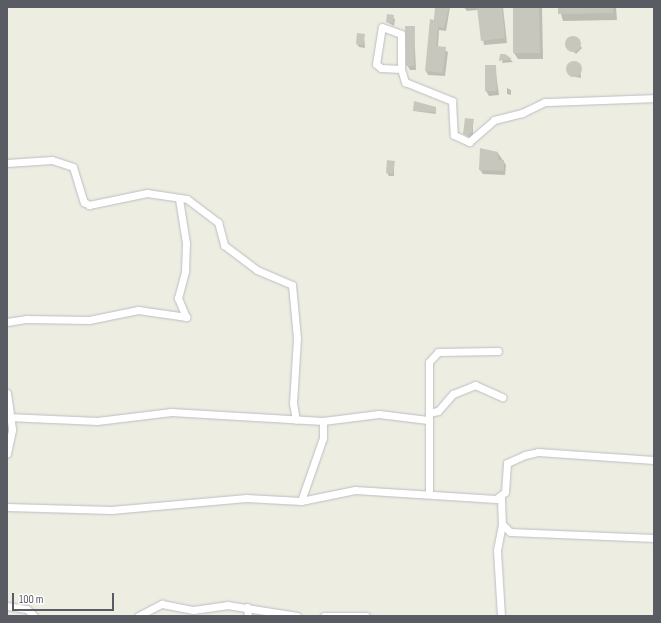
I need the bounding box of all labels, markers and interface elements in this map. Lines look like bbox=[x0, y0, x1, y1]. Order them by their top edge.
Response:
scale bar bbox=[14, 585, 116, 611]
text: 100 m bbox=[19, 592, 44, 607]

